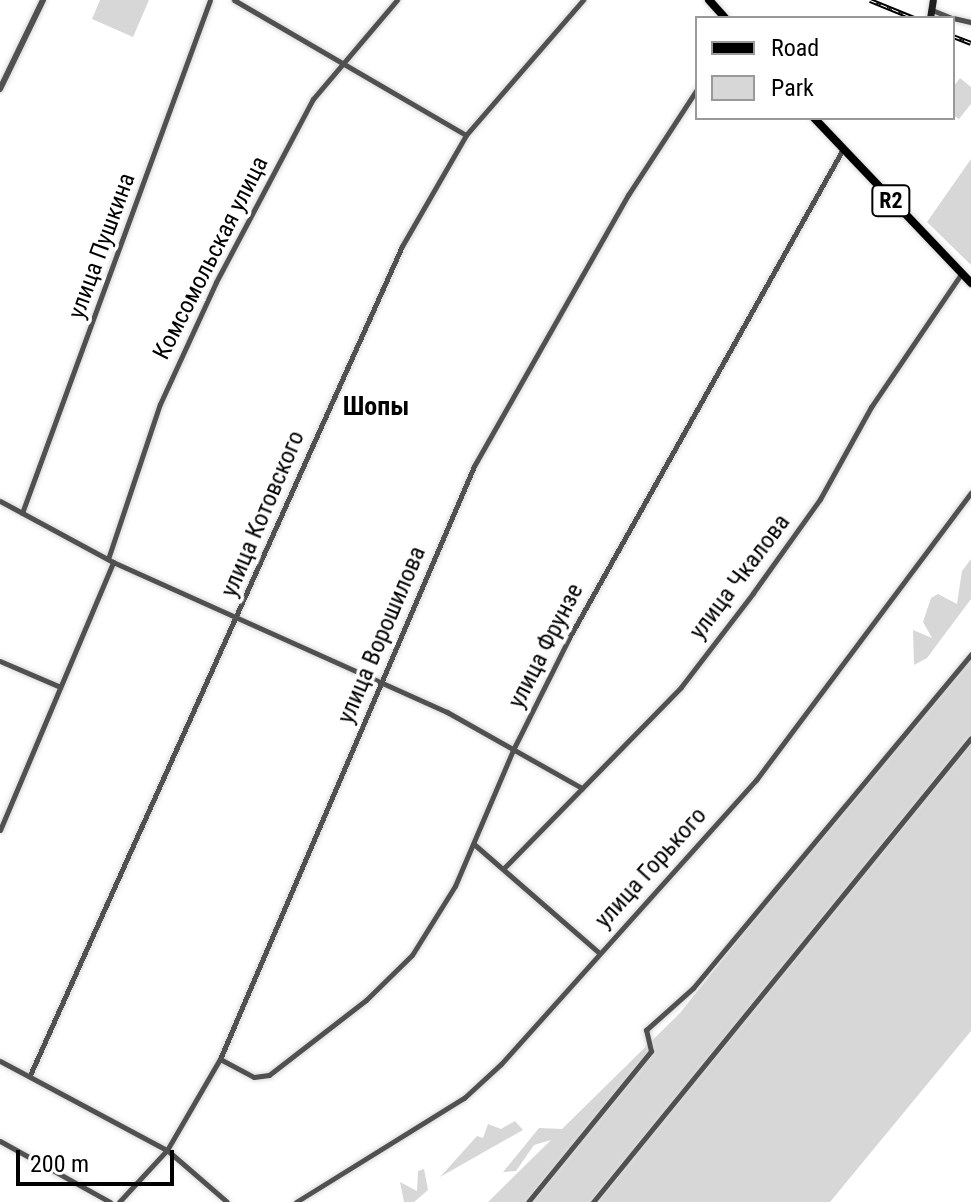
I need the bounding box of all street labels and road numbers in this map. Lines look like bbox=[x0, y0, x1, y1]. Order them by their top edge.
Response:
street label: Комсомольская улица bbox=[147, 152, 275, 364]
street label: улица Пушкина bbox=[62, 169, 142, 323]
road number: R2 bbox=[871, 183, 911, 219]
street label: улица Котовского bbox=[215, 427, 311, 601]
street label: улица Чкалова bbox=[684, 509, 796, 645]
street label: улица Ворошилова bbox=[332, 542, 432, 728]
street label: улица Фрунзе bbox=[502, 579, 590, 713]
street label: улица Горького bbox=[589, 802, 713, 934]

